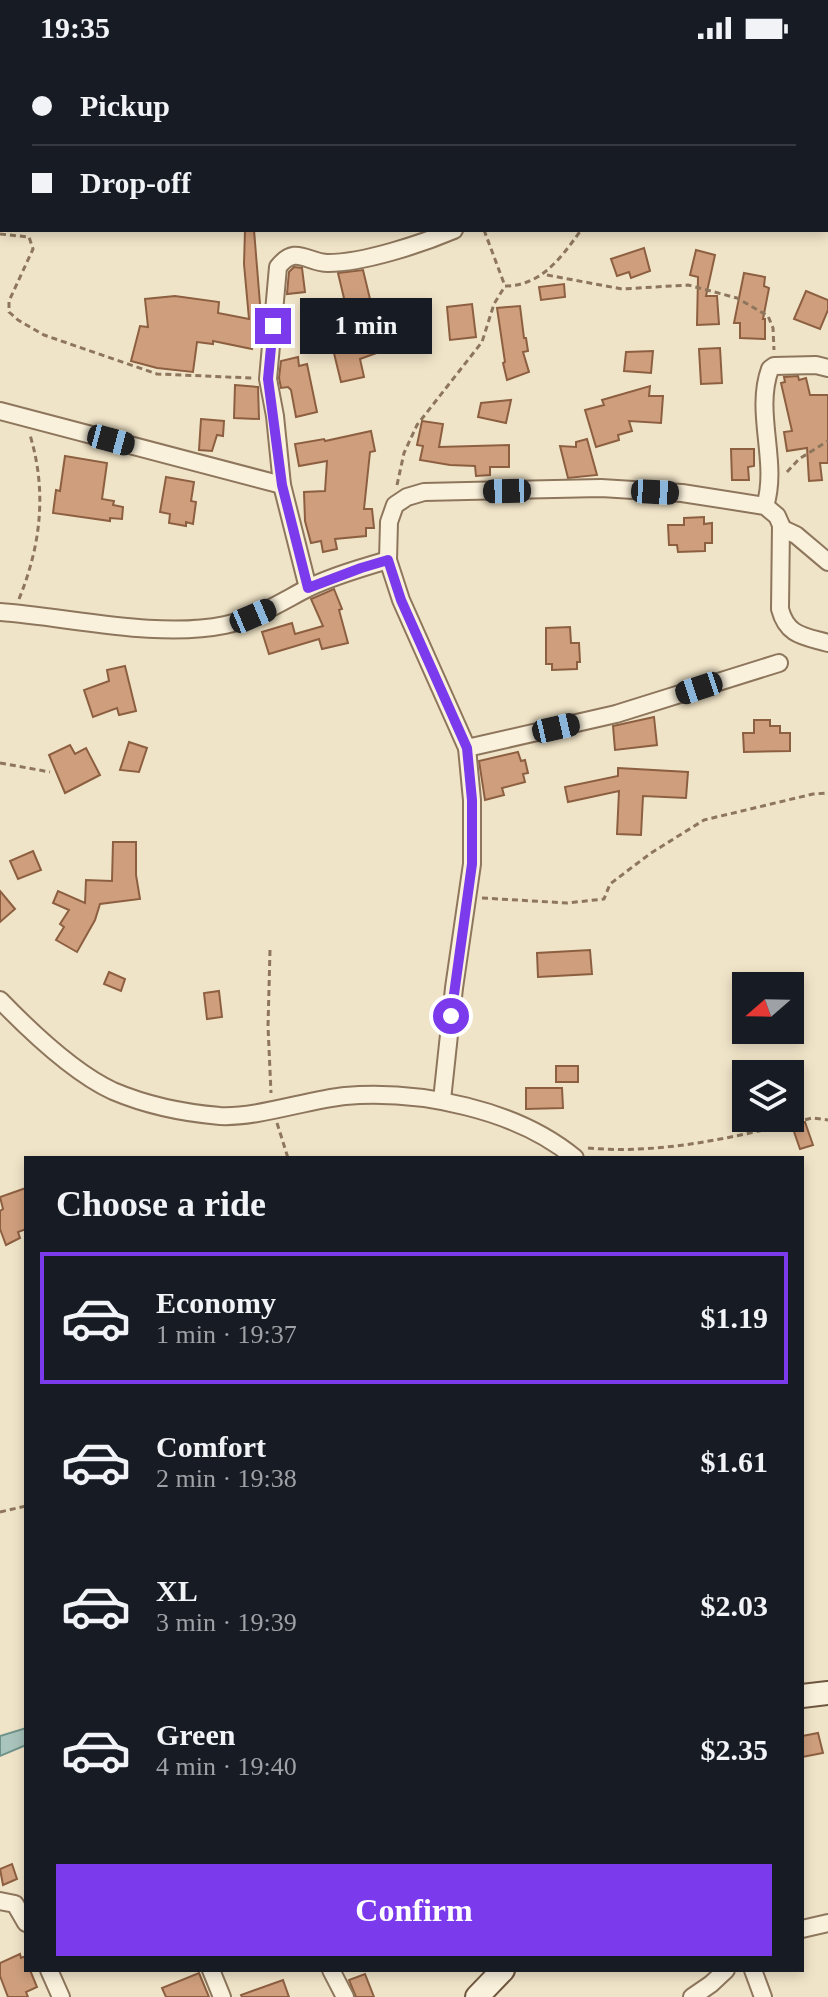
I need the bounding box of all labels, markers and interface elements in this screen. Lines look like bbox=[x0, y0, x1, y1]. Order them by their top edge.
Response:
text: 19:35 bbox=[40, 11, 110, 44]
text: Pickup bbox=[80, 89, 170, 122]
text: Drop-off bbox=[80, 166, 191, 199]
callout: 1 min bbox=[301, 298, 433, 354]
route end bbox=[255, 308, 291, 344]
text: 1 min bbox=[335, 311, 397, 340]
car bbox=[85, 422, 137, 458]
car bbox=[483, 479, 531, 503]
car bbox=[630, 479, 680, 505]
car bbox=[226, 596, 280, 636]
car bbox=[672, 669, 726, 707]
car bbox=[530, 711, 582, 745]
north arrow bbox=[732, 972, 804, 1044]
map controls bbox=[732, 972, 804, 1132]
route start bbox=[433, 998, 469, 1034]
button: layers bbox=[732, 1060, 804, 1132]
text: Choose a ride bbox=[56, 1184, 266, 1224]
icon: car bbox=[60, 1282, 132, 1354]
text: Economy bbox=[156, 1286, 276, 1319]
text: $1.19 bbox=[701, 1301, 768, 1334]
text: 1 min · 19:37 bbox=[156, 1320, 297, 1349]
icon: car bbox=[60, 1426, 132, 1498]
text: Comfort bbox=[156, 1430, 266, 1463]
text: $1.61 bbox=[701, 1445, 768, 1478]
text: 2 min · 19:38 bbox=[156, 1464, 297, 1493]
icon: car bbox=[60, 1570, 132, 1642]
text: XL bbox=[156, 1574, 198, 1607]
text: $2.03 bbox=[701, 1589, 768, 1622]
text: 3 min · 19:39 bbox=[156, 1608, 297, 1637]
icon: car bbox=[60, 1714, 132, 1786]
text: Green bbox=[156, 1718, 235, 1751]
text: $2.35 bbox=[701, 1733, 768, 1766]
text: 4 min · 19:40 bbox=[156, 1752, 297, 1781]
button: Confirm bbox=[56, 1864, 772, 1956]

